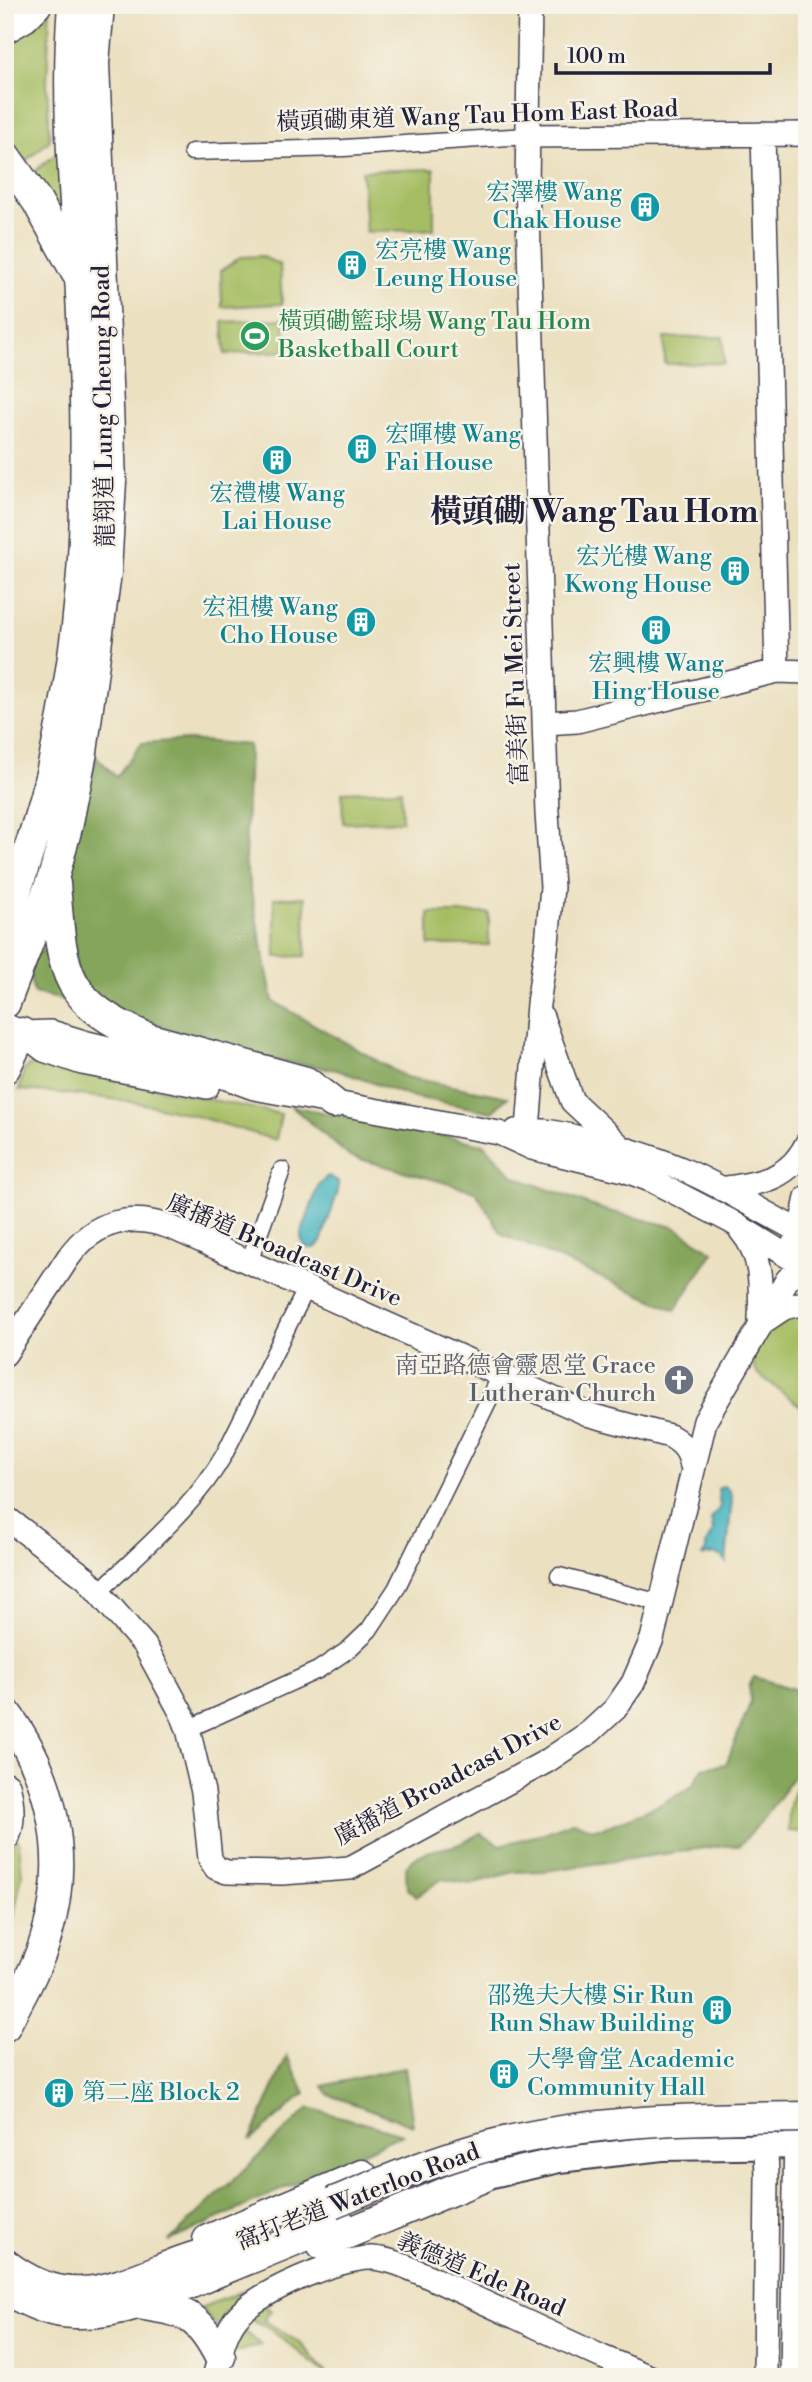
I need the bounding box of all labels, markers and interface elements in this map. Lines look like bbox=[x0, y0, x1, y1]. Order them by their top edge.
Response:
scale bar bbox=[556, 32, 770, 76]
text: 100 m bbox=[567, 44, 626, 70]
street label: 橫頭磡東道 Wang Tau Hom East Road bbox=[275, 94, 679, 138]
place label: 宏澤樓 Wang Chak House bbox=[486, 178, 623, 236]
building icon: 宏澤樓 Wang Chak House bbox=[628, 190, 662, 224]
place label: 宏亮樓 Wang Leung House bbox=[375, 236, 517, 294]
building icon: 宏亮樓 Wang Leung House bbox=[335, 248, 369, 282]
street label: 龍翔道 Lung Cheung Road bbox=[87, 264, 121, 547]
place label: 橫頭磡籃球場 Wang Tau Hom Basketball Court bbox=[277, 307, 591, 365]
sports icon: 橫頭磡籃球場 Wang Tau Hom Basketball Court bbox=[238, 319, 272, 353]
place label: 宏暉樓 Wang Fai House bbox=[385, 420, 522, 478]
building icon: 宏暉樓 Wang Fai House bbox=[345, 432, 379, 466]
building icon: 宏禮樓 Wang Lai House bbox=[260, 443, 294, 477]
place label: 宏禮樓 Wang Lai House bbox=[209, 479, 346, 537]
district label: 橫頭磡 Wang Tau Hom bbox=[430, 492, 758, 532]
place label: 宏光樓 Wang Kwong House bbox=[565, 542, 713, 600]
building icon: 宏光樓 Wang Kwong House bbox=[718, 554, 752, 588]
street label: 富美街 Fu Mei Street bbox=[497, 562, 535, 786]
place label: 宏祖樓 Wang Cho House bbox=[202, 593, 339, 651]
building icon: 宏祖樓 Wang Cho House bbox=[344, 605, 378, 639]
building icon: 宏興樓 Wang Hing House bbox=[639, 613, 673, 647]
place label: 宏興樓 Wang Hing House bbox=[588, 649, 725, 707]
street label: 廣播道 Broadcast Drive bbox=[162, 1188, 406, 1314]
place label: 南亞路德會靈恩堂 Grace Lutheran Church bbox=[395, 1351, 656, 1409]
church icon: 南亞路德會靈恩堂 Grace Lutheran Church bbox=[662, 1363, 696, 1397]
street label: 廣播道 Broadcast Drive bbox=[329, 1707, 567, 1853]
place label: 邵逸夫大樓 Sir Run Run Shaw Building bbox=[487, 1981, 695, 2039]
building icon: 邵逸夫大樓 Sir Run Run Shaw Building bbox=[700, 1993, 734, 2027]
place label: 大學會堂 Academic Community Hall bbox=[527, 2045, 735, 2103]
building icon: 大學會堂 Academic Community Hall bbox=[487, 2057, 521, 2091]
building icon: 第二座 Block 2 bbox=[42, 2076, 76, 2110]
place label: 第二座 Block 2 bbox=[82, 2078, 240, 2108]
street label: 窩打老道 Waterloo Road bbox=[232, 2137, 484, 2257]
street label: 義德道 Ede Road bbox=[392, 2226, 570, 2324]

